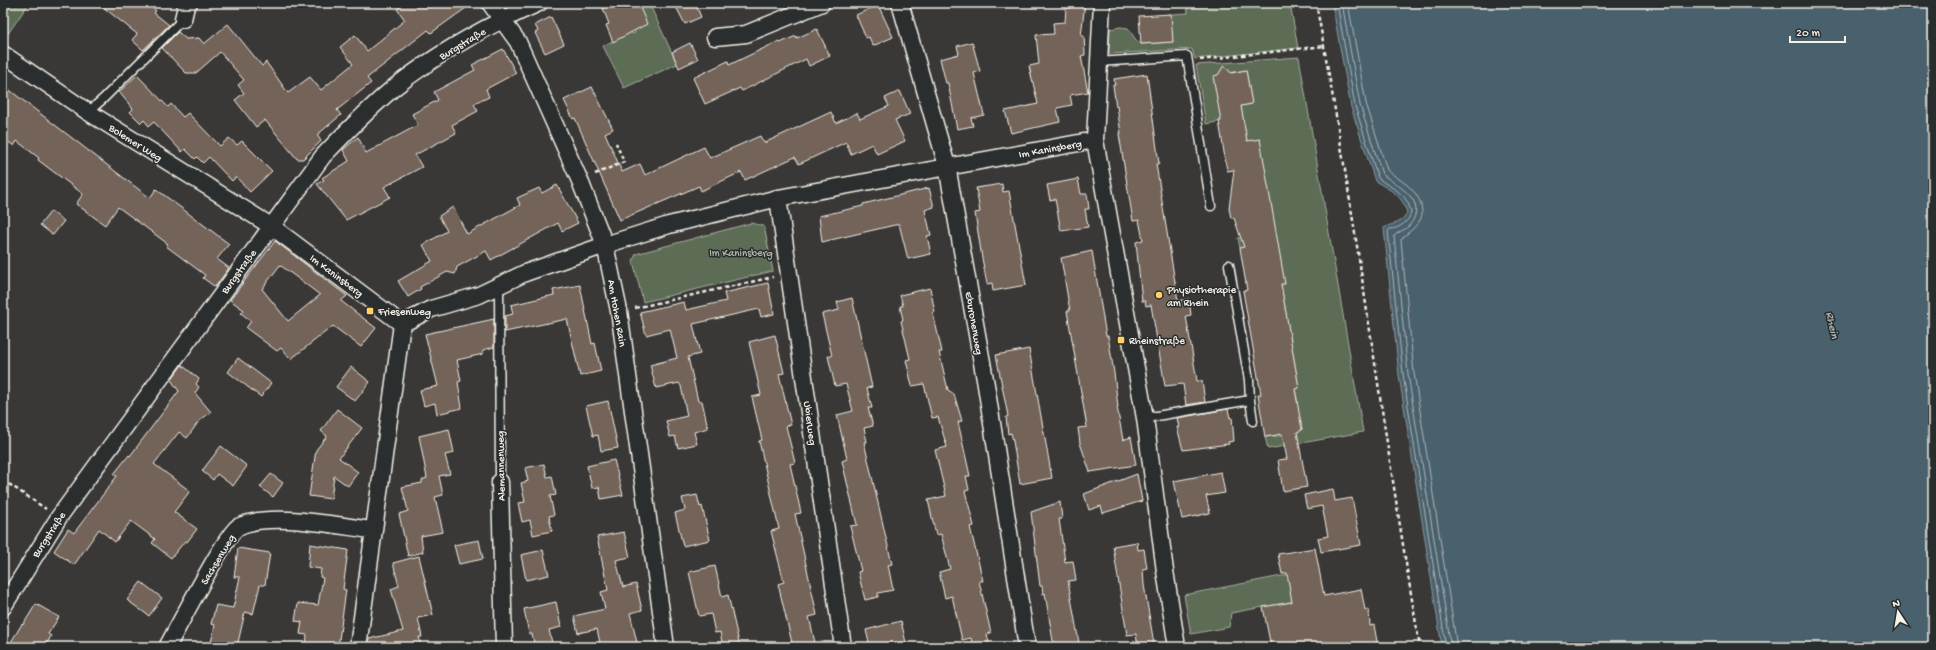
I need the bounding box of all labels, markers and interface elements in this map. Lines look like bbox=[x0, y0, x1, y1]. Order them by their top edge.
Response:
scale bar bbox=[1790, 18, 1845, 44]
street label: Burgstraße bbox=[437, 26, 489, 64]
text: 20 m bbox=[1796, 27, 1821, 41]
street label: Bolemer Weg bbox=[105, 122, 164, 165]
street label: Im Kaninsberg bbox=[1018, 139, 1083, 161]
street label: Burgstraße bbox=[219, 247, 260, 297]
park label: Im Kaninsberg bbox=[709, 248, 773, 260]
street label: Im Kaninsberg bbox=[307, 253, 365, 301]
street label: Am Hohen Rain bbox=[604, 279, 628, 349]
place label: Physiotherapie am Rhein bbox=[1166, 285, 1236, 310]
marker: Physiotherapie am Rhein bbox=[1154, 290, 1164, 300]
street label: Eburonenweg bbox=[962, 291, 984, 356]
marker: Friesenweg bbox=[365, 306, 375, 316]
place label: Friesenweg bbox=[377, 307, 431, 319]
water label: Rhein bbox=[1821, 311, 1841, 340]
marker: Rheinstraße bbox=[1116, 335, 1126, 345]
place label: Rheinstraße bbox=[1129, 336, 1185, 348]
street label: Ubierweg bbox=[800, 400, 818, 446]
street label: Alemannenweg bbox=[495, 431, 509, 501]
street label: Burgstraße bbox=[30, 510, 69, 561]
street label: Sachsenweg bbox=[199, 533, 238, 587]
north arrow bbox=[1878, 592, 1918, 632]
text: N bbox=[1892, 598, 1901, 611]

